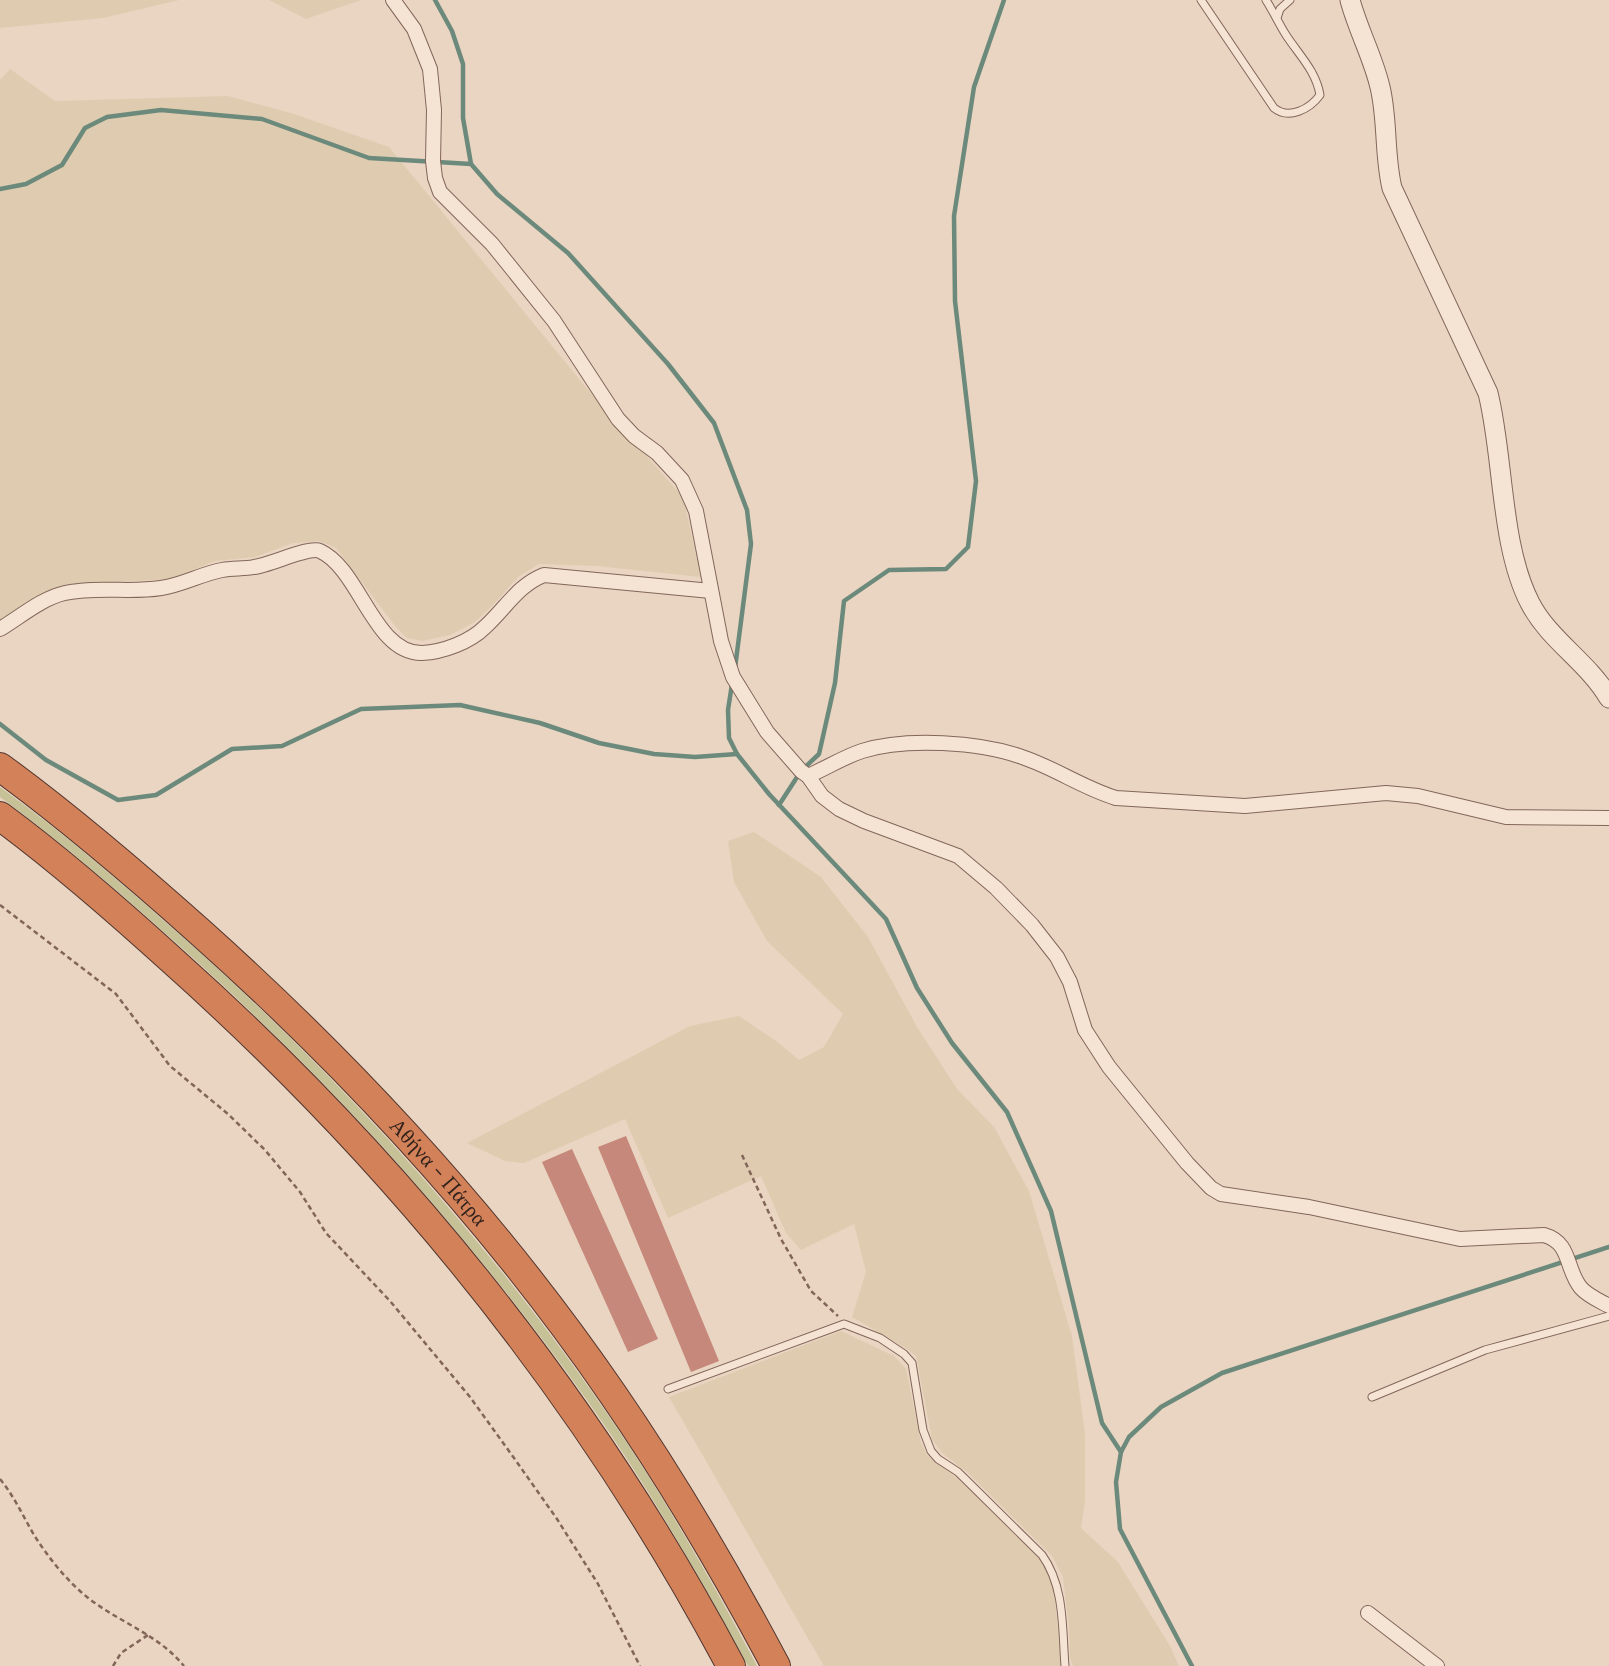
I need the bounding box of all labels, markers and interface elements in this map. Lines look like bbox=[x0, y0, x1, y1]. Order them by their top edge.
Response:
street label: Αθήνα - Πάτρα bbox=[384, 1112, 494, 1231]

